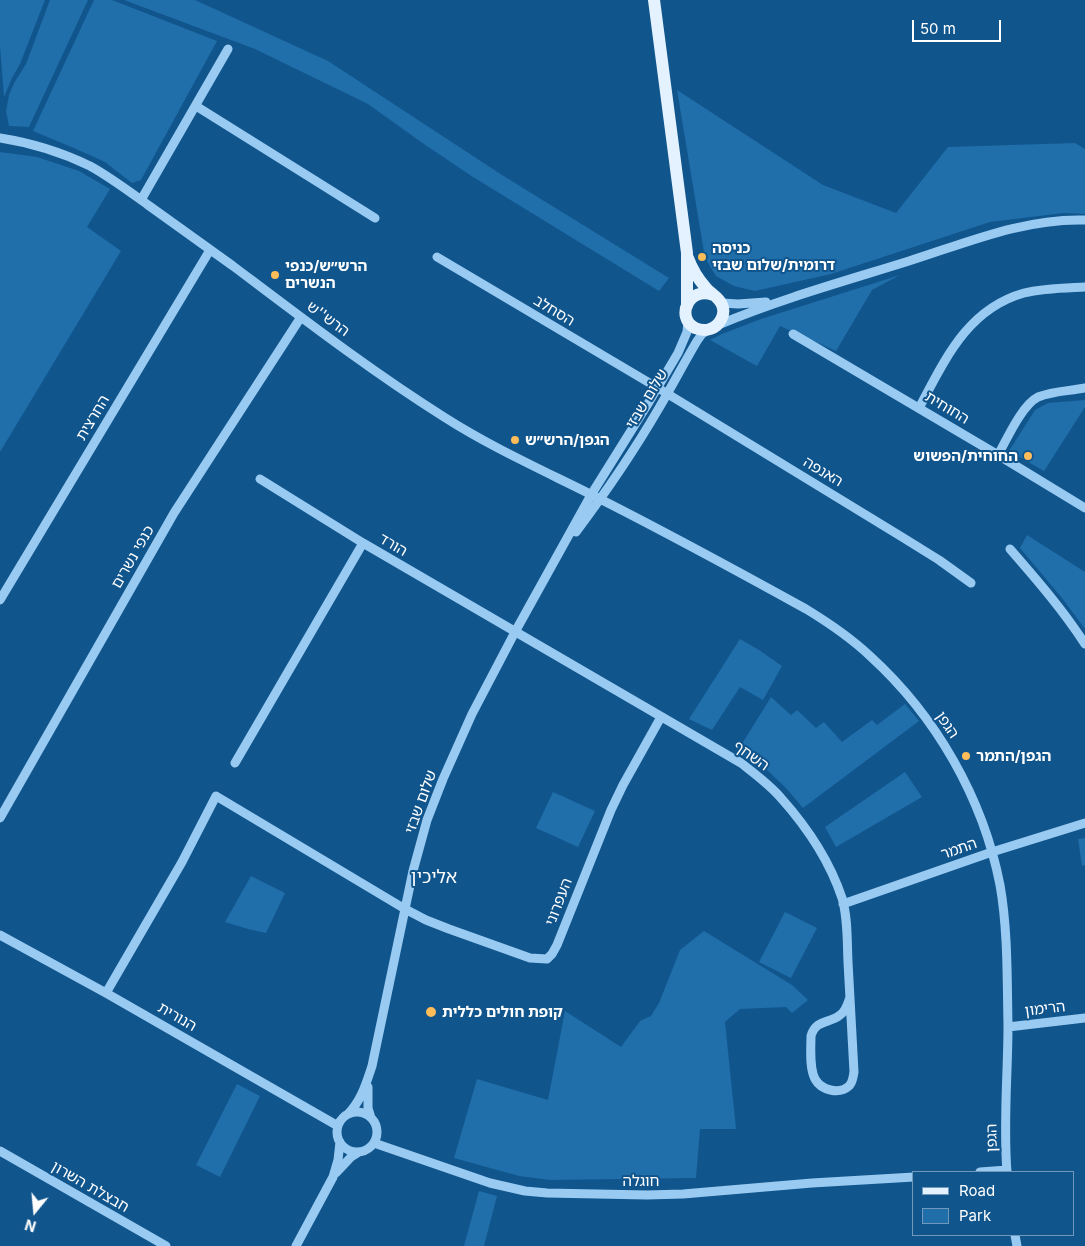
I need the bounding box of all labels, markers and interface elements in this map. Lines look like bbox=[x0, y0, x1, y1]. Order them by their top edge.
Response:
scale bar bbox=[915, 10, 1004, 42]
text: 50 m bbox=[920, 19, 956, 38]
place label: כניסה דרומית/שלום שבזי bbox=[712, 239, 835, 274]
marker: כניסה דרומית/שלום שבזי bbox=[696, 251, 708, 263]
place label: הרש״ש/כנפי הנשרים bbox=[285, 257, 367, 292]
marker: הרש״ש/כנפי הנשרים bbox=[269, 269, 281, 281]
street label: הסחלב bbox=[530, 292, 578, 330]
street label: הרש''ש bbox=[303, 298, 353, 340]
street label: שלום שבזי bbox=[622, 366, 672, 432]
street label: החוחית bbox=[922, 388, 972, 428]
street label: החרצית bbox=[73, 392, 113, 444]
place label: הגפן/הרש״ש bbox=[525, 431, 610, 449]
marker: הגפן/הרש״ש bbox=[509, 434, 521, 446]
place label: החוחית/הפשוש bbox=[913, 447, 1018, 465]
marker: החוחית/הפשוש bbox=[1022, 450, 1034, 462]
street label: האנפה bbox=[800, 453, 846, 491]
street label: כנפי נשרים bbox=[108, 522, 158, 592]
street label: הורד bbox=[376, 530, 410, 560]
street label: הגפן bbox=[932, 708, 962, 742]
street label: השחף bbox=[730, 737, 772, 775]
place label: הגפן/התמר bbox=[976, 747, 1051, 765]
marker: הגפן/התמר bbox=[960, 750, 972, 762]
street label: שלום שבזי bbox=[401, 768, 441, 836]
street label: התמר bbox=[939, 834, 979, 864]
district label: אליכין bbox=[411, 867, 457, 889]
street label: העפרוני bbox=[542, 876, 576, 928]
street label: הרימון bbox=[1024, 998, 1066, 1020]
street label: הנורית bbox=[154, 999, 200, 1035]
place label: קופת חולים כללית bbox=[442, 1003, 563, 1021]
marker: קופת חולים כללית bbox=[424, 1005, 438, 1019]
street label: הגפן bbox=[983, 1124, 1001, 1152]
street label: חבצלת השרון bbox=[48, 1158, 132, 1216]
legend bbox=[912, 1171, 1075, 1236]
street label: חוגלה bbox=[622, 1172, 660, 1190]
text: Road bbox=[959, 1181, 995, 1200]
north arrow bbox=[10, 1186, 60, 1236]
text: Park bbox=[959, 1206, 991, 1225]
text: N bbox=[23, 1216, 38, 1236]

